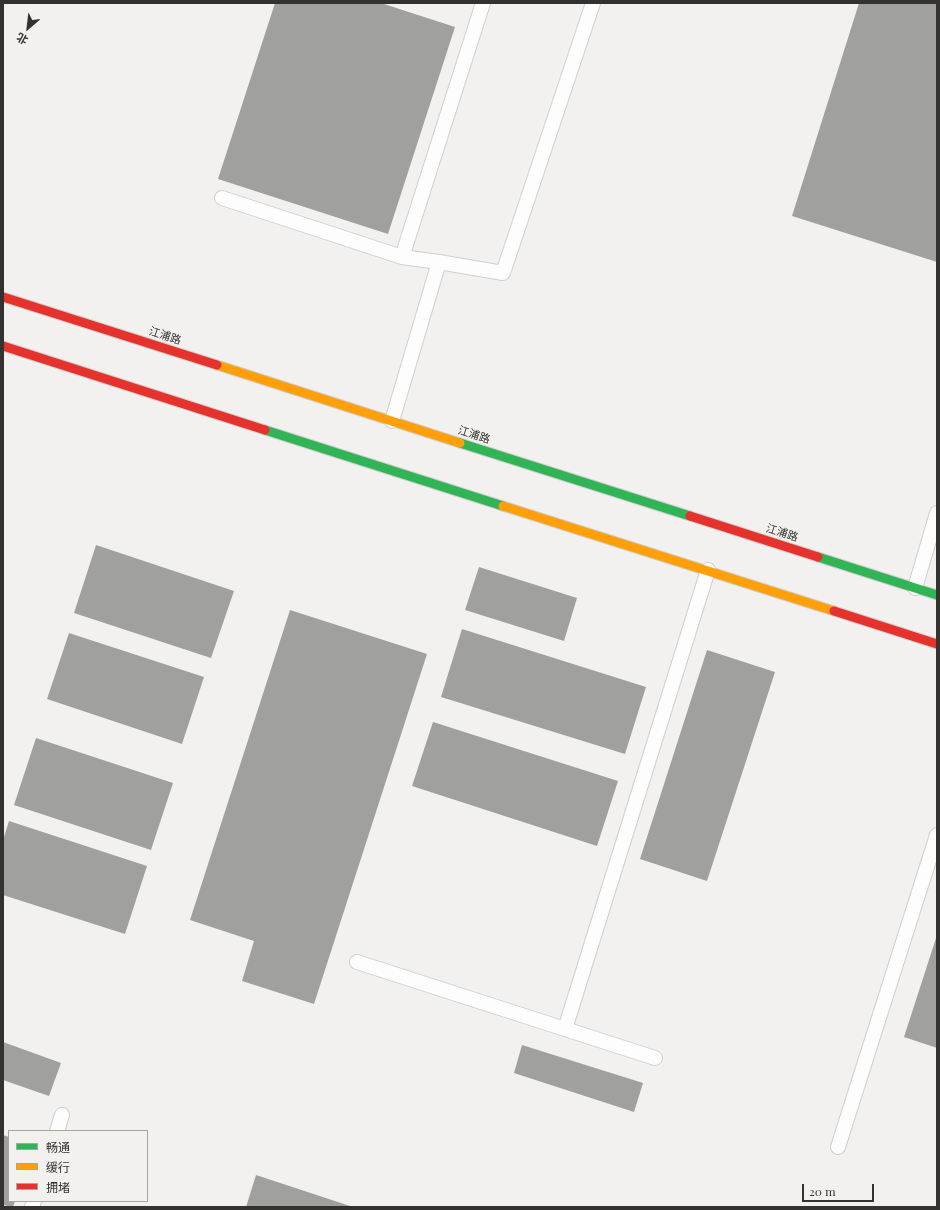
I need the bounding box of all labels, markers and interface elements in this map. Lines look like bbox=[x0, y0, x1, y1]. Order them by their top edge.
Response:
north arrow bbox=[8, 8, 48, 48]
text: 北 bbox=[14, 30, 31, 48]
street label: 江浦路 bbox=[147, 325, 183, 347]
street label: 江浦路 bbox=[456, 424, 492, 446]
street label: 江浦路 bbox=[764, 522, 800, 544]
legend bbox=[8, 1130, 148, 1202]
text: 畅通 bbox=[46, 1139, 70, 1155]
text: 缓行 bbox=[46, 1159, 70, 1175]
scale bar bbox=[804, 1176, 876, 1202]
text: 拥堵 bbox=[46, 1179, 70, 1195]
text: 20 m bbox=[809, 1183, 836, 1199]

